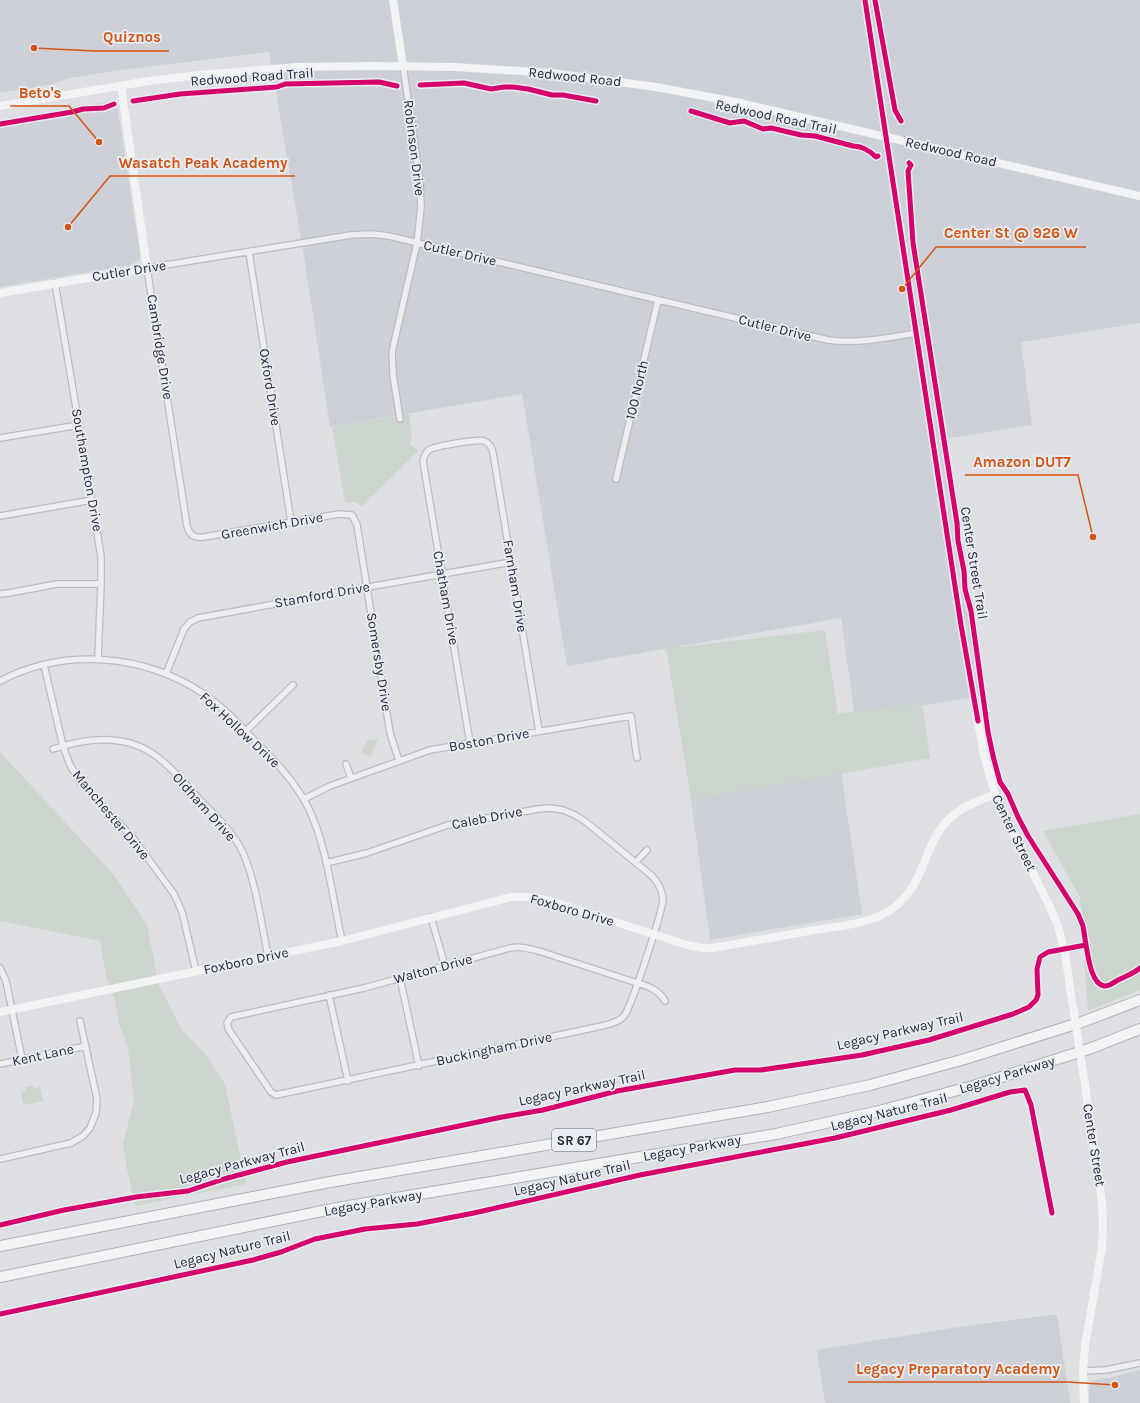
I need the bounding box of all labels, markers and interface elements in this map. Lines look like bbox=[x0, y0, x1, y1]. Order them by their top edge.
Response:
callout: Quiznos bbox=[95, 24, 169, 51]
text: Quiznos bbox=[103, 28, 161, 46]
street label: Redwood Road Trail bbox=[190, 64, 314, 90]
street label: Redwood Road bbox=[528, 64, 622, 90]
callout: Beto's bbox=[10, 79, 69, 106]
text: Beto's bbox=[19, 84, 61, 102]
street label: Redwood Road Trail bbox=[714, 96, 838, 138]
street label: Robinson Drive bbox=[400, 99, 428, 197]
street label: Redwood Road bbox=[904, 133, 998, 171]
callout: Wasatch Peak Academy bbox=[110, 149, 295, 176]
text: Wasatch Peak Academy bbox=[118, 154, 288, 172]
callout: Center St @ 926 W bbox=[936, 220, 1086, 247]
text: Center St @ 926 W bbox=[944, 224, 1079, 242]
street label: Cutler Drive bbox=[422, 236, 498, 270]
street label: Cutler Drive bbox=[91, 257, 167, 285]
street label: Cambridge Drive bbox=[143, 293, 177, 401]
street label: Cutler Drive bbox=[737, 311, 813, 345]
street label: Oxford Drive bbox=[256, 347, 284, 427]
street label: 100 North bbox=[622, 359, 652, 421]
street label: Southampton Drive bbox=[68, 407, 106, 533]
callout: Amazon DUT7 bbox=[965, 448, 1078, 475]
text: Amazon DUT7 bbox=[973, 453, 1071, 471]
street label: Center Street Trail bbox=[957, 506, 991, 620]
street label: Greenwich Drive bbox=[220, 509, 324, 543]
street label: Farnham Drive bbox=[499, 538, 531, 634]
street label: Chatham Drive bbox=[429, 550, 463, 646]
street label: Stamford Drive bbox=[273, 578, 371, 612]
street label: Somersby Drive bbox=[363, 611, 395, 713]
street label: Fox Hollow Drive bbox=[196, 688, 284, 772]
street label: Boston Drive bbox=[448, 725, 530, 755]
street label: Manchester Drive bbox=[69, 767, 153, 863]
street label: Oldham Drive bbox=[169, 769, 239, 845]
street label: Center Street bbox=[988, 792, 1040, 874]
street label: Caleb Drive bbox=[450, 803, 524, 833]
street label: Foxboro Drive bbox=[528, 890, 616, 930]
street label: Foxboro Drive bbox=[202, 944, 290, 978]
street label: Walton Drive bbox=[392, 950, 474, 988]
street label: Legacy Parkway Trail bbox=[835, 1008, 965, 1054]
street label: Buckingham Drive bbox=[434, 1028, 554, 1070]
street label: Kent Lane bbox=[11, 1040, 75, 1070]
street label: Legacy Parkway bbox=[957, 1052, 1057, 1098]
street label: Legacy Parkway Trail bbox=[517, 1066, 647, 1110]
street label: Legacy Nature Trail bbox=[829, 1089, 949, 1135]
street label: Center Street bbox=[1079, 1102, 1109, 1188]
road number: SR 67 bbox=[552, 1129, 596, 1151]
street label: Legacy Parkway bbox=[642, 1131, 743, 1165]
street label: Legacy Parkway Trail bbox=[177, 1138, 307, 1188]
street label: Legacy Nature Trail bbox=[512, 1156, 632, 1200]
street label: Legacy Parkway bbox=[323, 1186, 424, 1220]
street label: Legacy Nature Trail bbox=[172, 1227, 292, 1273]
callout: Legacy Preparatory Academy bbox=[848, 1355, 1068, 1382]
text: Legacy Preparatory Academy bbox=[856, 1360, 1060, 1378]

